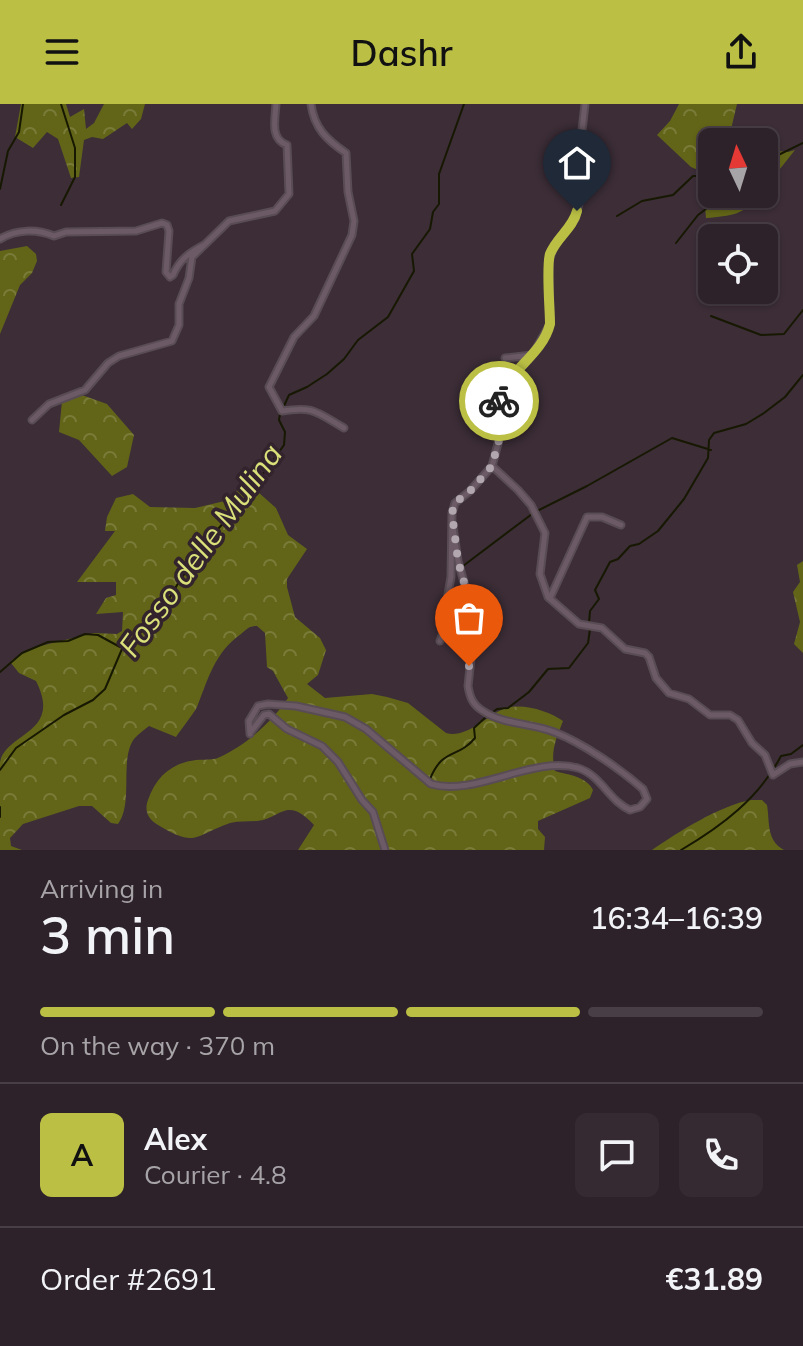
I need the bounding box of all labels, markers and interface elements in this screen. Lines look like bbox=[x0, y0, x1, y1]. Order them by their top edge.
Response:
icon: menu bbox=[40, 30, 84, 74]
text: Dashr bbox=[351, 30, 452, 75]
icon: share bbox=[719, 30, 763, 74]
north arrow bbox=[698, 128, 778, 208]
map controls bbox=[698, 128, 778, 304]
pin bbox=[543, 129, 611, 211]
icon: home bbox=[555, 141, 599, 185]
button: locate bbox=[698, 224, 778, 304]
courier bbox=[459, 361, 539, 441]
icon: bike bbox=[477, 379, 521, 423]
water label: Fosso delle Mulina bbox=[110, 436, 290, 664]
pin bbox=[435, 584, 503, 666]
icon: bag bbox=[447, 596, 491, 640]
text: Arriving in bbox=[40, 872, 163, 905]
text: 16:34–16:39 bbox=[590, 899, 763, 937]
text: 3 min bbox=[40, 902, 175, 967]
text: On the way · 370 m bbox=[40, 1029, 275, 1062]
button: chat bbox=[575, 1113, 659, 1197]
button: phone bbox=[679, 1113, 763, 1197]
text: Alex bbox=[144, 1120, 207, 1158]
text: A bbox=[71, 1136, 93, 1174]
text: Courier · 4.8 bbox=[144, 1158, 287, 1191]
text: Order #2691 bbox=[40, 1260, 217, 1298]
text: €31.89 bbox=[666, 1260, 763, 1298]

